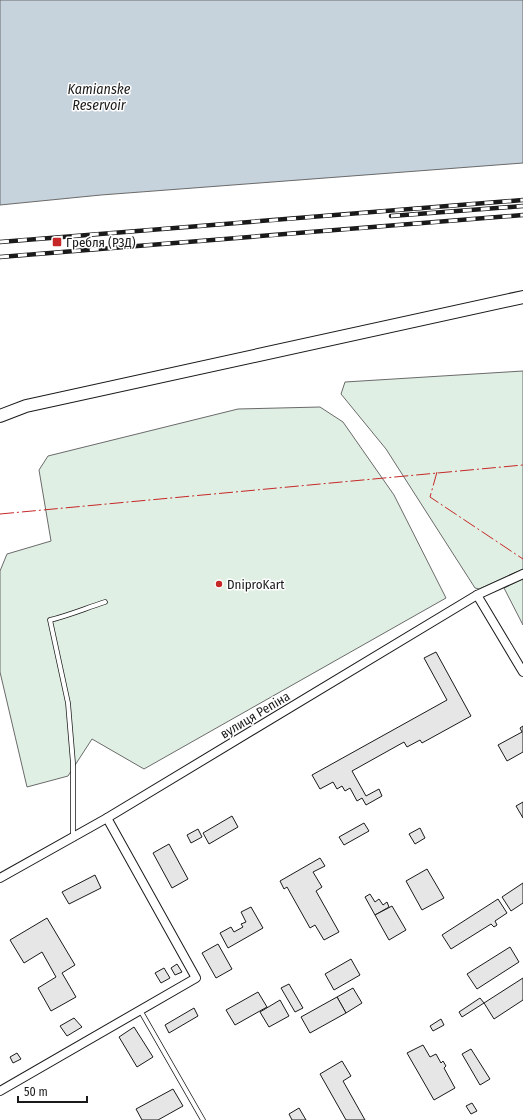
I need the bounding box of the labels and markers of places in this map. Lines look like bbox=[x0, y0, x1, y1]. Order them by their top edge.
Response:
place label: Гребля (РЗД) bbox=[66, 235, 136, 250]
marker: Гребля (РЗД) bbox=[51, 236, 63, 248]
place label: DniproKart bbox=[227, 577, 285, 592]
marker: DniproKart bbox=[214, 579, 224, 589]

